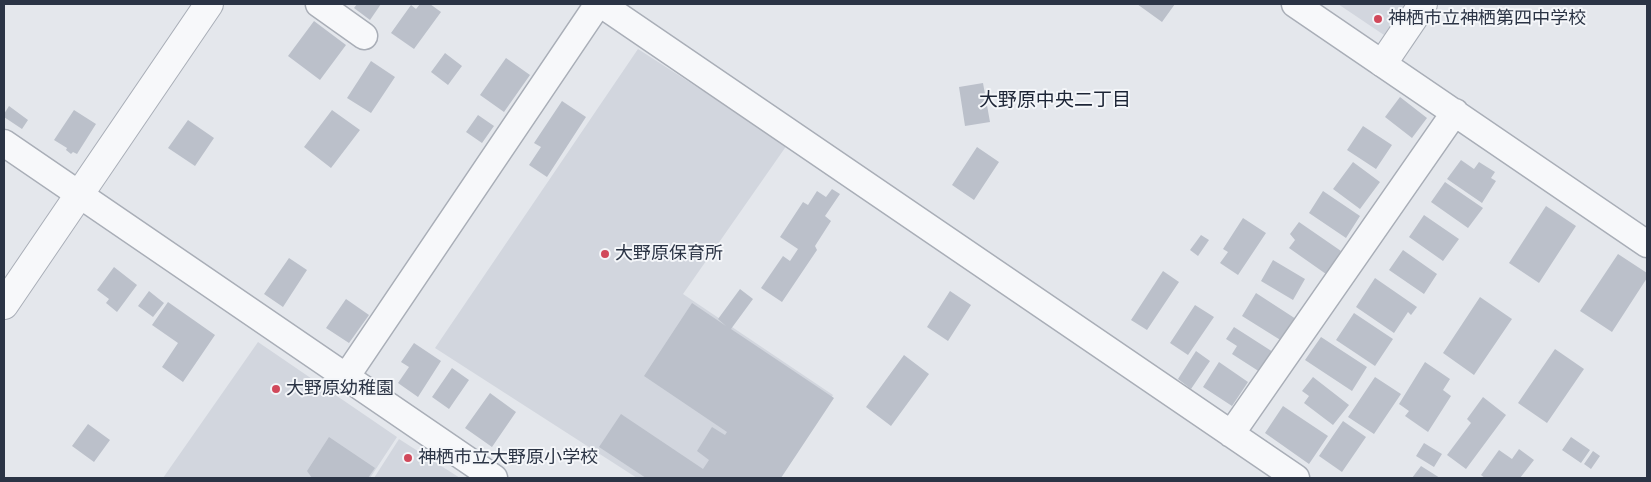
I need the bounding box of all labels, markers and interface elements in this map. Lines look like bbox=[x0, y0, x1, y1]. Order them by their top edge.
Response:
place label: 神栖市立神栖第四中学校 bbox=[1388, 8, 1586, 30]
marker: 神栖市立神栖第四中学校 bbox=[1372, 13, 1384, 25]
district label: 大野原中央二丁目 bbox=[979, 90, 1131, 112]
place label: 大野原保育所 bbox=[615, 243, 723, 265]
marker: 大野原保育所 bbox=[599, 248, 611, 260]
place label: 大野原幼稚園 bbox=[286, 378, 394, 400]
marker: 大野原幼稚園 bbox=[270, 383, 282, 395]
place label: 神栖市立大野原小学校 bbox=[418, 447, 598, 469]
marker: 神栖市立大野原小学校 bbox=[402, 452, 414, 464]

